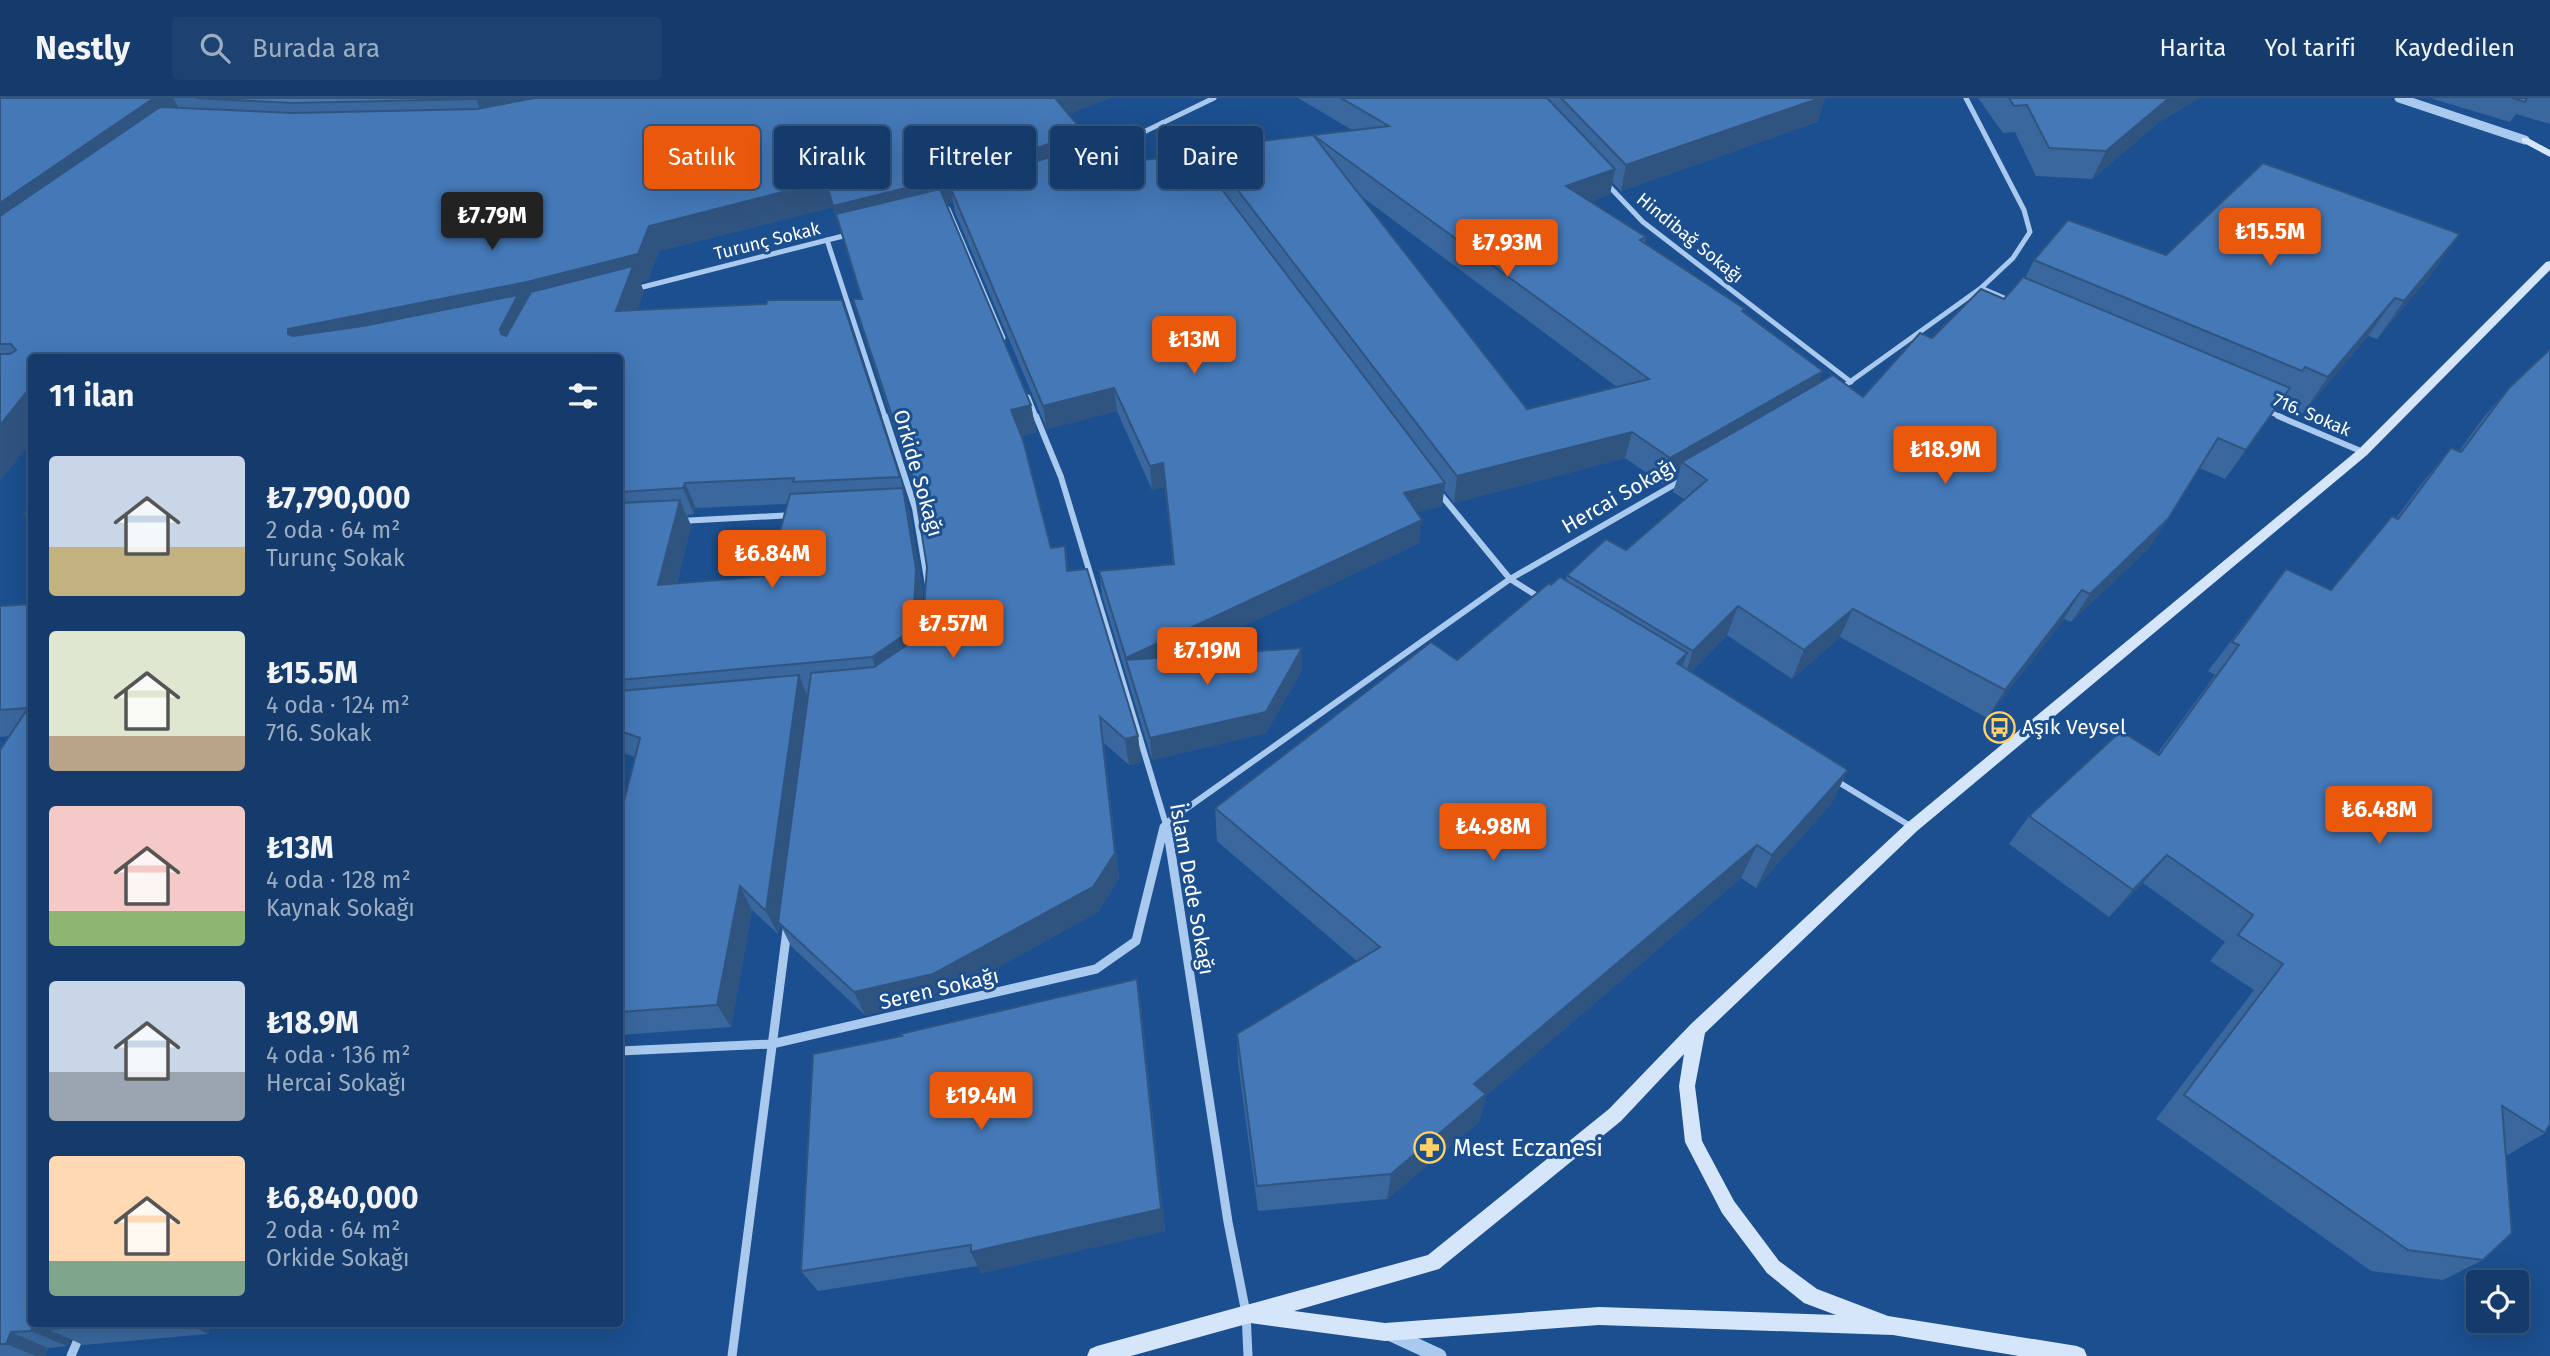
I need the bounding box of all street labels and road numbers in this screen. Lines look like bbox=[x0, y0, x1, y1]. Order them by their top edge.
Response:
street label: Hindibağ Sokağı bbox=[1632, 188, 1748, 288]
street label: Turunç Sokak bbox=[712, 217, 823, 265]
street label: 716. Sokak bbox=[2270, 389, 2355, 442]
street label: Orkide Sokağı bbox=[887, 406, 949, 540]
street label: Hercai Sokağı bbox=[1557, 453, 1681, 539]
street label: İslam Dede Sokağı bbox=[1164, 801, 1220, 977]
street label: Seren Sokağı bbox=[877, 963, 1001, 1015]

